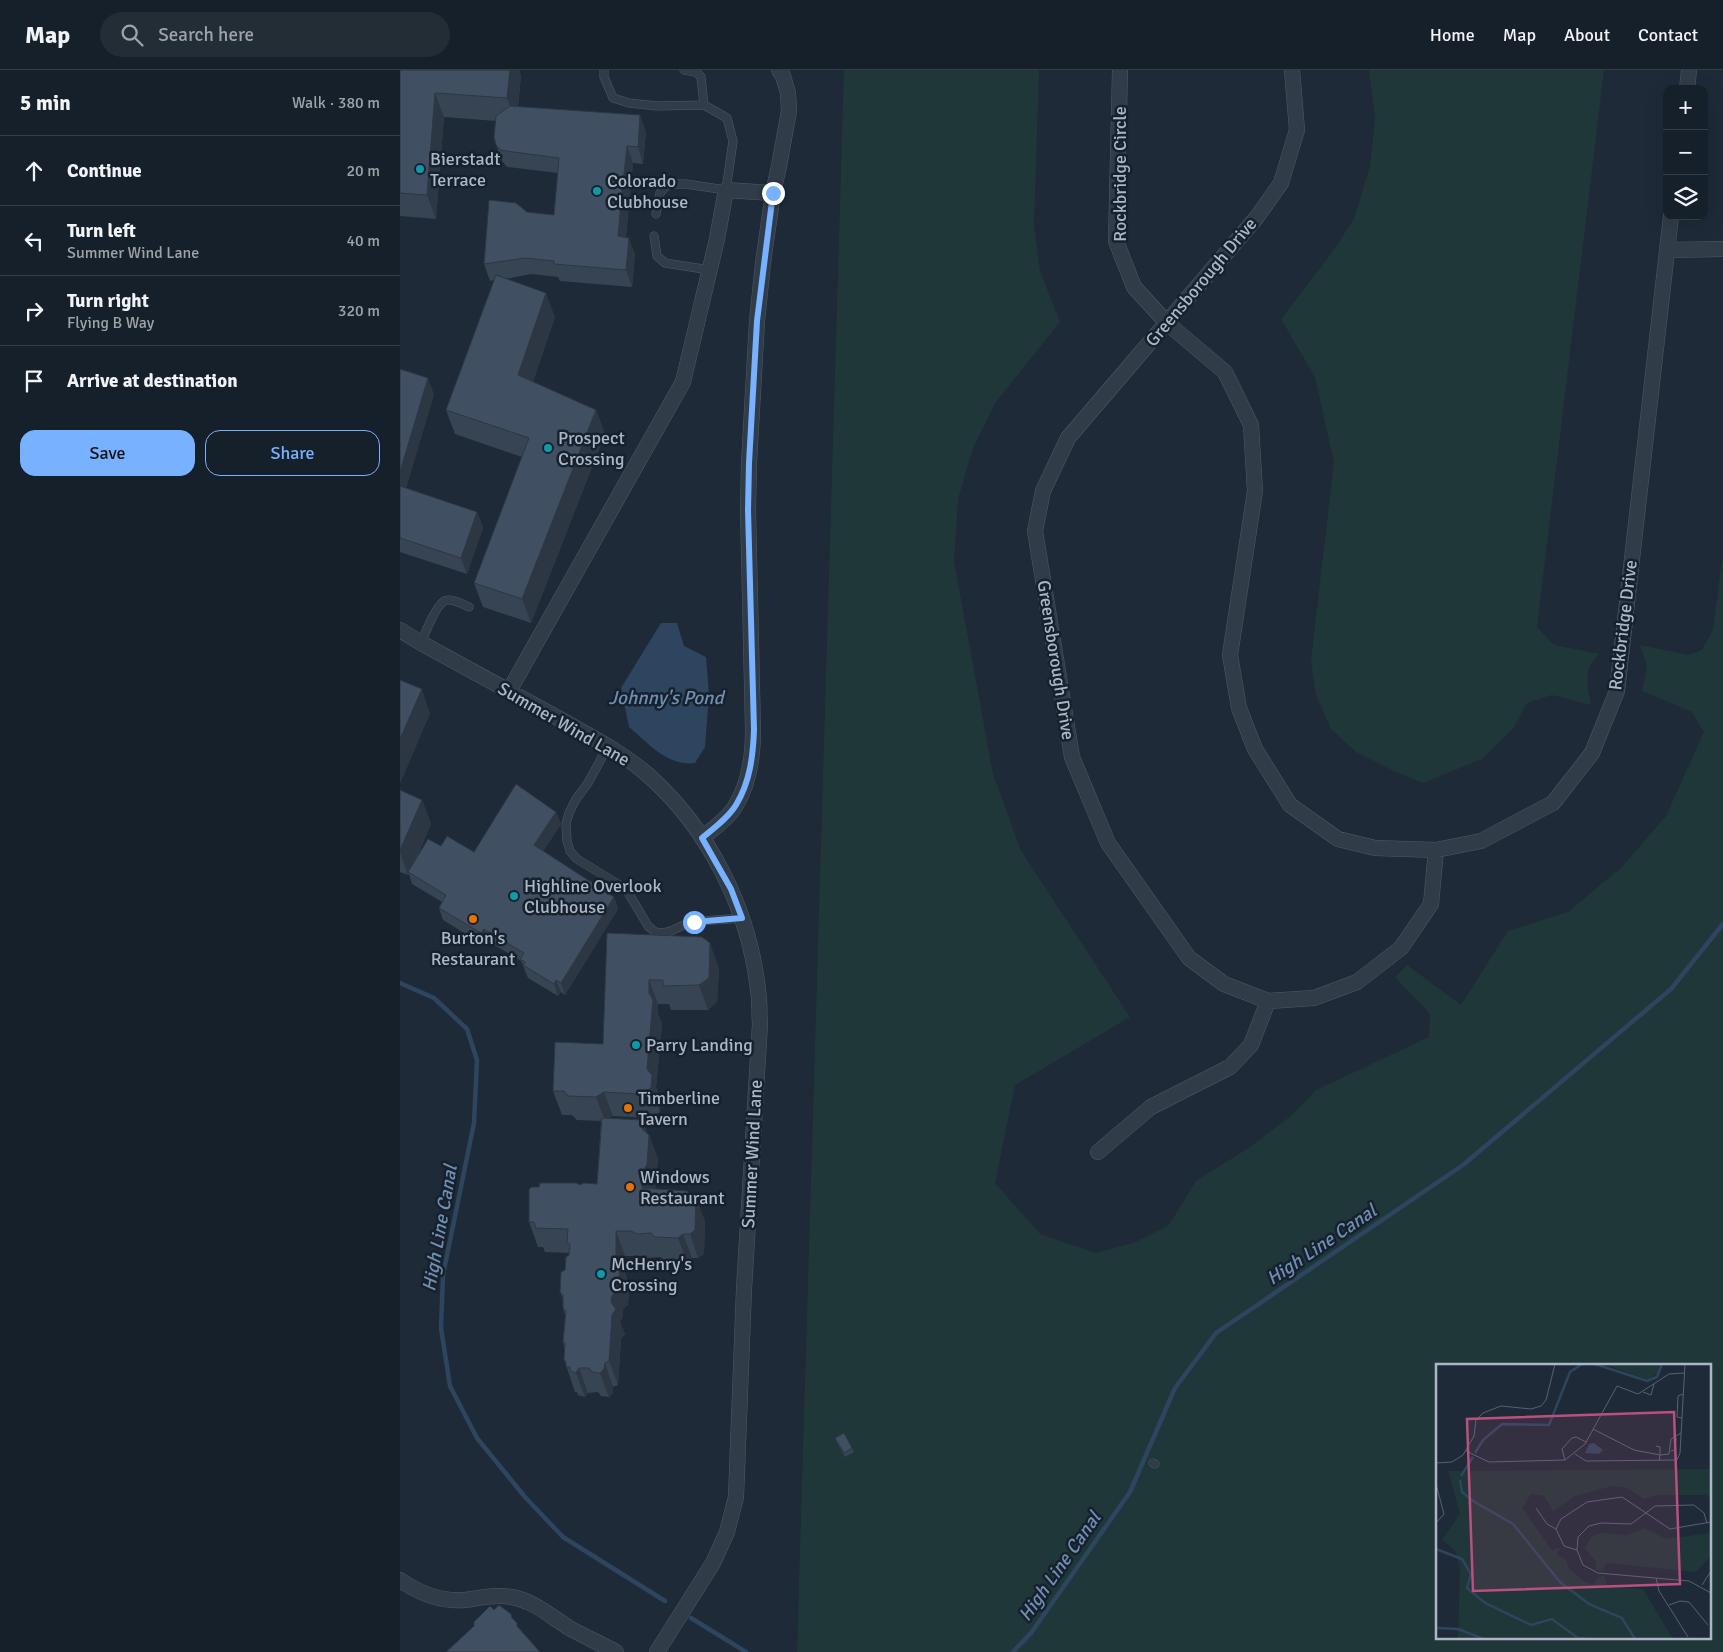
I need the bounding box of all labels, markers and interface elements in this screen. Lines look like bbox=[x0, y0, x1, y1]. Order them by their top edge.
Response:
search box bbox=[100, 12, 450, 57]
text: Map bbox=[25, 20, 70, 50]
icon: search bbox=[118, 21, 146, 49]
text: Search here bbox=[158, 23, 254, 47]
text: Home bbox=[1430, 24, 1475, 46]
text: Map bbox=[1503, 24, 1536, 46]
text: About bbox=[1564, 24, 1610, 46]
text: Contact bbox=[1638, 24, 1698, 46]
map controls bbox=[1663, 85, 1708, 220]
button: + bbox=[1663, 85, 1708, 130]
text: 5 min bbox=[20, 90, 71, 116]
text: Walk · 380 m bbox=[292, 93, 380, 113]
street label: Rockbridge Circle bbox=[1109, 106, 1131, 242]
button: − bbox=[1663, 130, 1708, 175]
place label: Bierstadt Terrace bbox=[430, 148, 500, 191]
icon: ahead bbox=[20, 157, 48, 185]
text: Continue bbox=[67, 159, 142, 183]
text: 20 m bbox=[346, 161, 380, 181]
marker: Bierstadt Terrace bbox=[414, 163, 426, 175]
place label: Colorado Clubhouse bbox=[607, 170, 688, 213]
button: layers bbox=[1663, 175, 1708, 220]
route end bbox=[762, 182, 785, 205]
marker: Colorado Clubhouse bbox=[591, 185, 603, 197]
street label: Greensborough Drive bbox=[1141, 213, 1261, 351]
text: Turn left bbox=[67, 219, 136, 243]
icon: left bbox=[20, 227, 48, 255]
text: 40 m bbox=[346, 231, 380, 251]
text: Summer Wind Lane bbox=[67, 243, 199, 263]
text: Turn right bbox=[67, 289, 149, 313]
icon: right bbox=[20, 297, 48, 325]
text: 320 m bbox=[338, 301, 380, 321]
text: Flying B Way bbox=[67, 313, 154, 333]
icon: arrive bbox=[20, 367, 48, 395]
text: Arrive at destination bbox=[67, 369, 238, 393]
place label: Prospect Crossing bbox=[558, 427, 625, 470]
button: Save bbox=[20, 430, 195, 476]
button: Share bbox=[205, 430, 380, 476]
marker: Prospect Crossing bbox=[542, 442, 554, 454]
street label: Rockbridge Drive bbox=[1604, 559, 1642, 691]
street label: Greensborough Drive bbox=[1033, 579, 1079, 741]
street label: Summer Wind Lane bbox=[494, 677, 634, 771]
water label: Johnny's Pond bbox=[608, 686, 725, 710]
place label: Highline Overlook Clubhouse bbox=[524, 875, 661, 918]
marker: Highline Overlook Clubhouse bbox=[508, 890, 520, 902]
route start bbox=[683, 911, 706, 934]
marker: Burton's Restaurant bbox=[467, 913, 479, 925]
place label: Burton's Restaurant bbox=[431, 927, 515, 970]
place label: Parry Landing bbox=[646, 1034, 753, 1056]
marker: Parry Landing bbox=[630, 1039, 642, 1051]
street label: Summer Wind Lane bbox=[737, 1079, 767, 1229]
place label: Timberline Tavern bbox=[638, 1087, 720, 1130]
marker: Timberline Tavern bbox=[622, 1102, 634, 1114]
water label: High Line Canal bbox=[417, 1162, 463, 1293]
place label: Windows Restaurant bbox=[640, 1166, 724, 1209]
marker: Windows Restaurant bbox=[624, 1181, 636, 1193]
water label: High Line Canal bbox=[1262, 1198, 1382, 1291]
place label: McHenry's Crossing bbox=[611, 1253, 692, 1296]
marker: McHenry's Crossing bbox=[595, 1268, 607, 1280]
inset map bbox=[1436, 1364, 1710, 1640]
water label: High Line Canal bbox=[1013, 1506, 1107, 1626]

